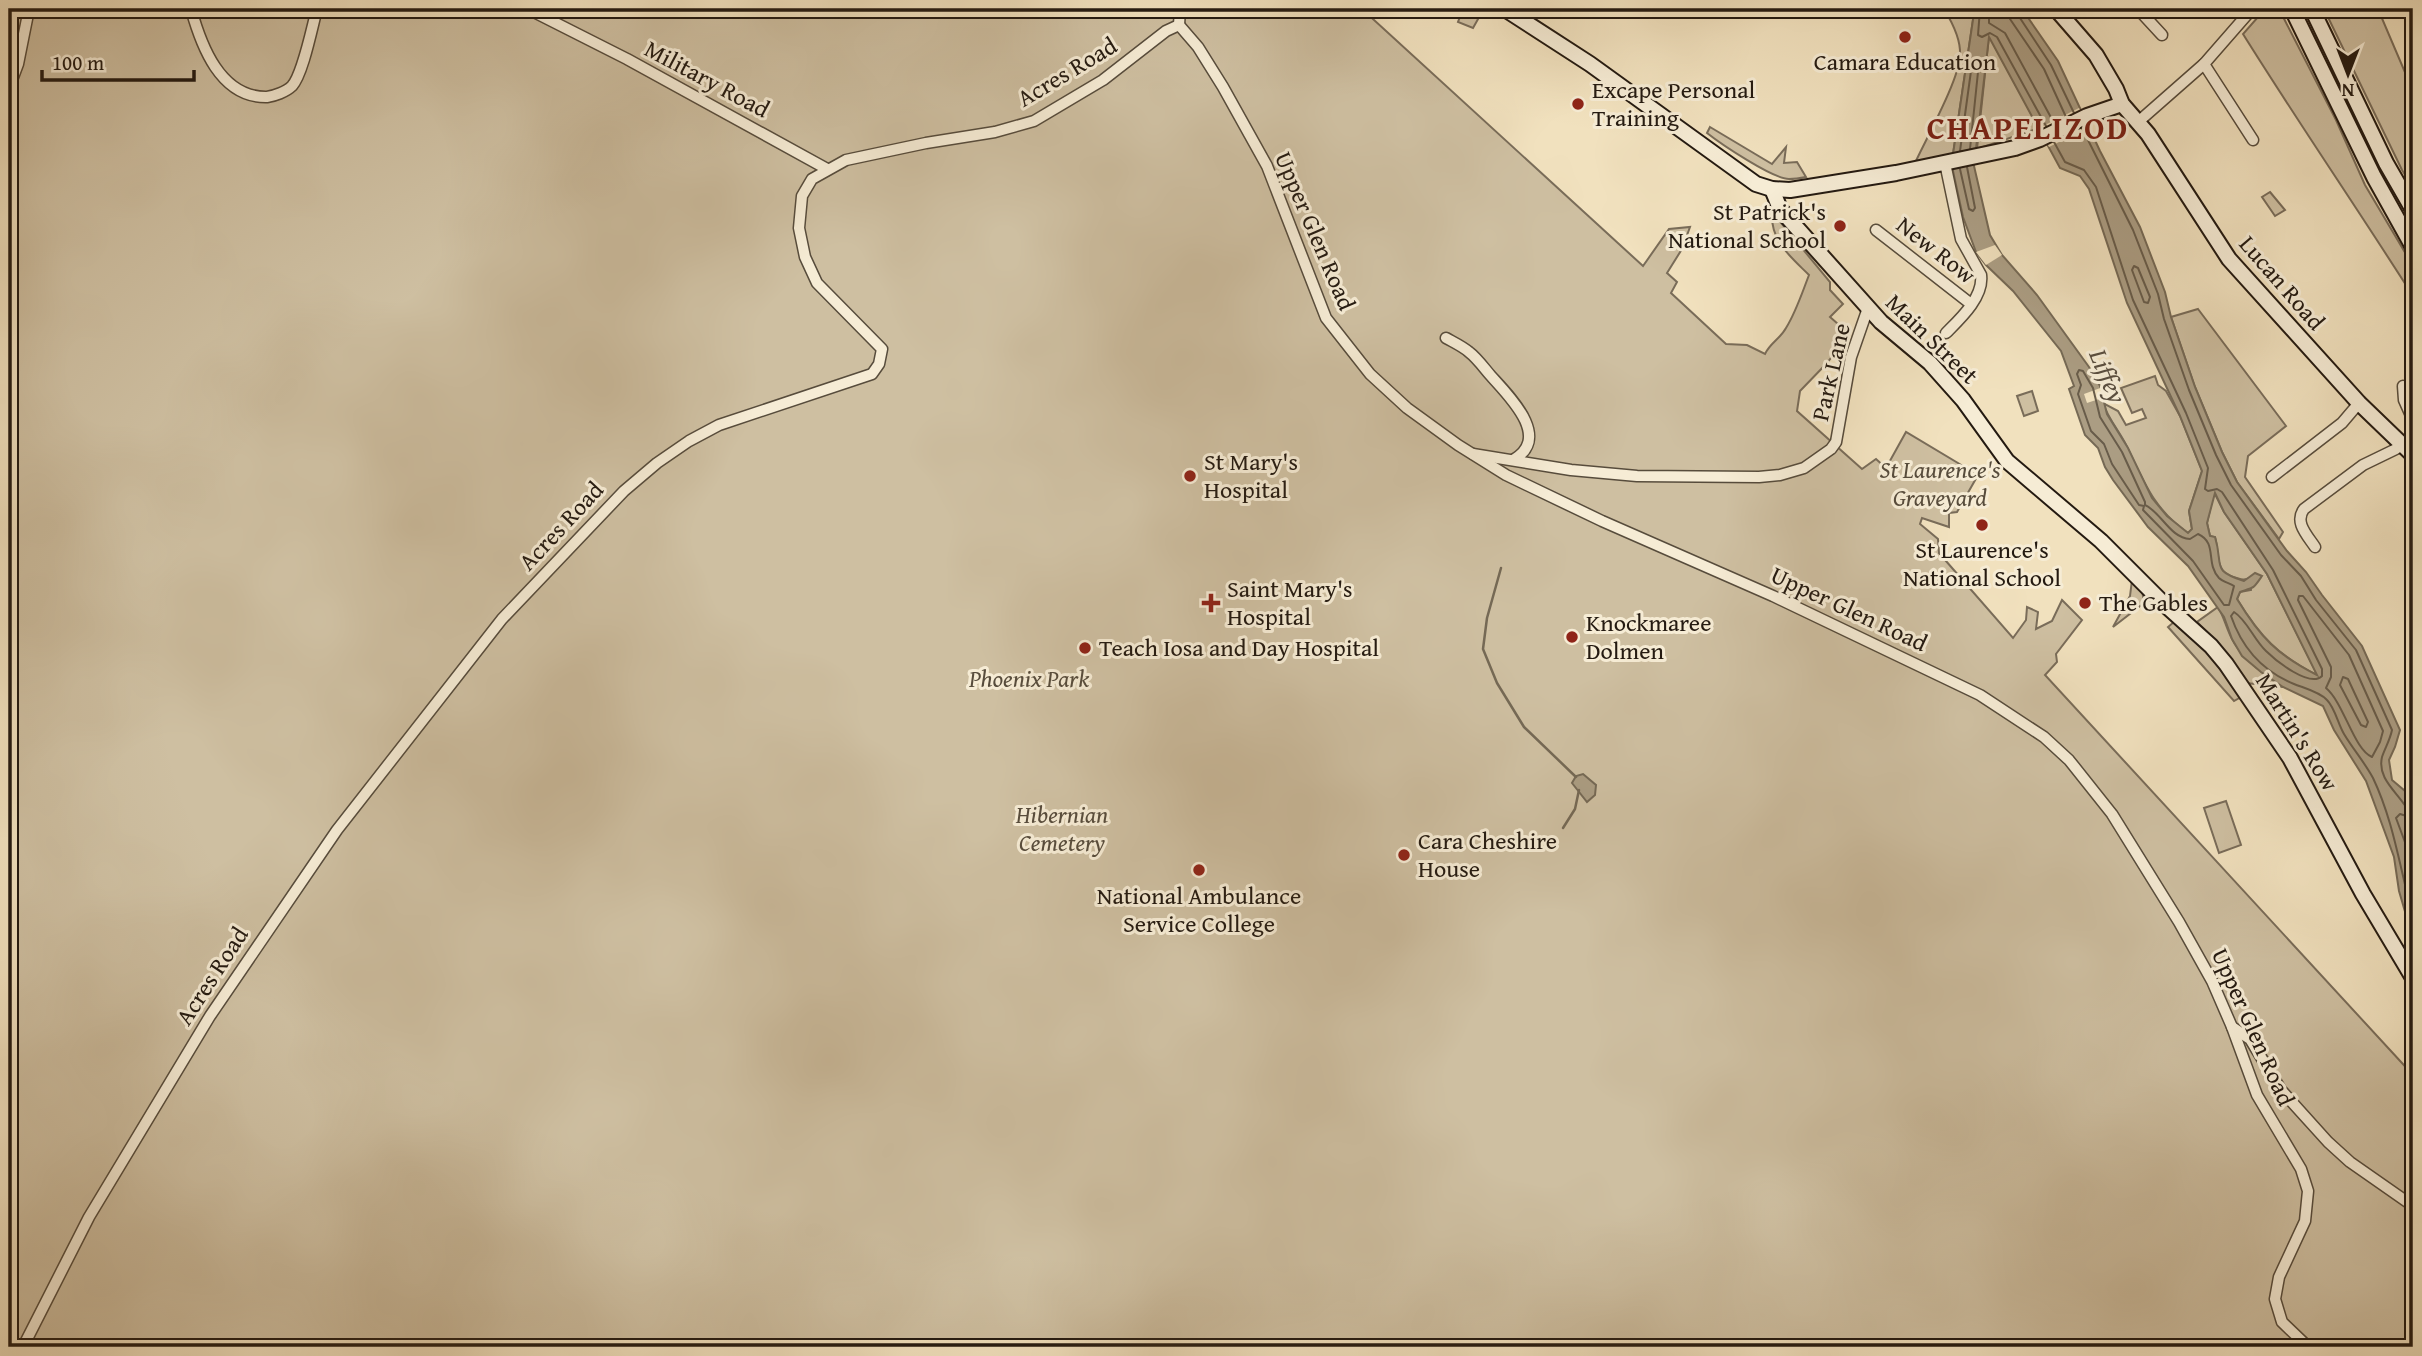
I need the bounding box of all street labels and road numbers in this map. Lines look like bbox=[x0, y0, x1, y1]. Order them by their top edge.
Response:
street label: Acres Road bbox=[1010, 28, 1123, 115]
street label: Military Road bbox=[639, 31, 776, 126]
street label: Upper Glen Road bbox=[1266, 146, 1365, 316]
street label: New Row bbox=[1889, 207, 1983, 292]
street label: Lucan Road bbox=[2231, 228, 2334, 338]
street label: Main Street bbox=[1878, 285, 1987, 392]
street label: Park Lane bbox=[1802, 320, 1859, 424]
street label: Acres Road bbox=[510, 473, 611, 578]
street label: Upper Glen Road bbox=[1765, 557, 1933, 660]
street label: Martin's Row bbox=[2247, 666, 2348, 798]
street label: Acres Road bbox=[167, 919, 257, 1032]
street label: Upper Glen Road bbox=[2203, 942, 2304, 1111]

